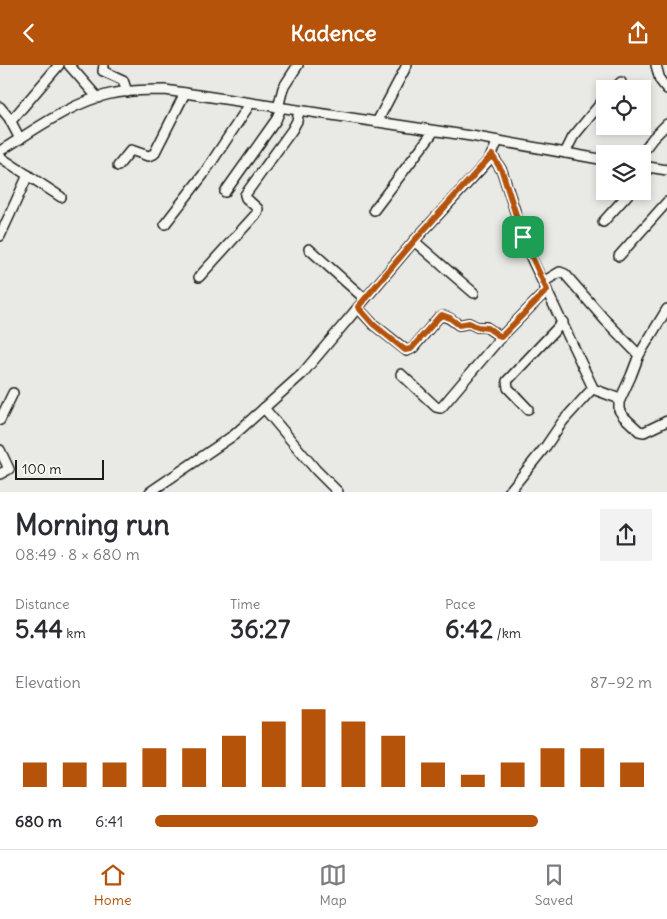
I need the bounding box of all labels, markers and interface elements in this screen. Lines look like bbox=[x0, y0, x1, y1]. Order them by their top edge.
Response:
icon: back bbox=[15, 19, 43, 47]
text: Kadence bbox=[291, 19, 377, 47]
icon: share bbox=[624, 19, 652, 47]
map controls bbox=[596, 80, 651, 200]
button: locate bbox=[596, 80, 651, 135]
button: layers bbox=[596, 145, 651, 200]
pin bbox=[502, 216, 544, 258]
icon: arrive bbox=[509, 223, 537, 251]
scale bar bbox=[15, 457, 104, 480]
text: 100 m bbox=[22, 460, 62, 478]
text: Morning run bbox=[15, 507, 170, 543]
button: share bbox=[600, 509, 652, 561]
text: 08:49 · 8 × 680 m bbox=[15, 544, 140, 564]
text: Distance bbox=[15, 595, 70, 613]
text: Time bbox=[230, 595, 260, 613]
text: Pace bbox=[445, 595, 475, 613]
text: 5.44 bbox=[15, 613, 63, 645]
text: 36:27 bbox=[230, 613, 290, 645]
text: 6:42 bbox=[445, 613, 493, 645]
text: km bbox=[63, 624, 86, 642]
text: /km bbox=[493, 624, 521, 642]
text: Elevation bbox=[15, 672, 81, 692]
text: 87–92 m bbox=[590, 672, 652, 692]
text: 680 m bbox=[15, 811, 62, 831]
text: 6:41 bbox=[95, 811, 123, 831]
tab: Home bbox=[94, 861, 132, 909]
tab: Map bbox=[319, 861, 347, 909]
tab: Saved bbox=[535, 861, 573, 909]

